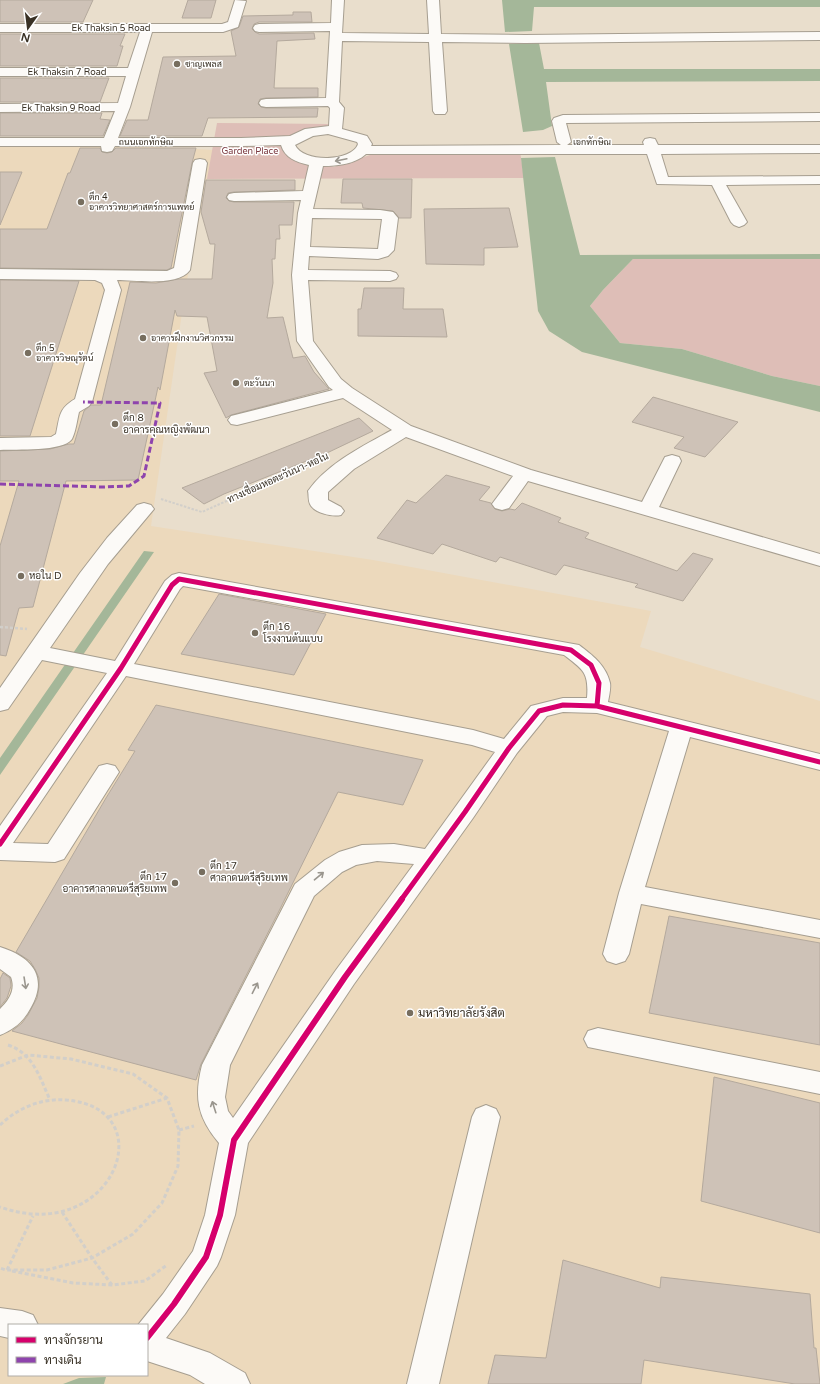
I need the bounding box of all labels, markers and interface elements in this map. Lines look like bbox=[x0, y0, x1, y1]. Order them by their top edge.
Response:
north arrow bbox=[8, 8, 48, 48]
street label: Ek Thaksin 5 Road bbox=[72, 23, 150, 34]
text: N bbox=[20, 30, 32, 45]
marker: ชาญเพลส bbox=[172, 59, 182, 69]
place label: ชาญเพลส bbox=[185, 59, 222, 70]
street label: Ek Thaksin 7 Road bbox=[28, 67, 106, 78]
street label: Ek Thaksin 9 Road bbox=[22, 103, 100, 114]
street label: ถนนเอกทักษิณ bbox=[119, 136, 174, 148]
street label: เอกทักษิณ bbox=[573, 136, 611, 148]
park label: Garden Place bbox=[222, 146, 278, 157]
one-way arrow bbox=[335, 156, 348, 164]
place label: ตึก 4 อาคารวิทยาศาสตร์การแพทย์ bbox=[89, 191, 194, 213]
marker: ตึก 4 อาคารวิทยาศาสตร์การแพทย์ bbox=[76, 197, 86, 207]
place label: อาคารฝึกงานวิศวกรรม bbox=[151, 331, 234, 344]
marker: อาคารฝึกงานวิศวกรรม bbox=[138, 333, 148, 343]
place label: ตึก 5 อาคารวิษณุรัตน์ bbox=[36, 342, 94, 364]
marker: ตึก 5 อาคารวิษณุรัตน์ bbox=[23, 348, 33, 358]
place label: ตะวันนา bbox=[244, 377, 275, 389]
marker: ตะวันนา bbox=[231, 378, 241, 388]
place label: ตึก 8 อาคารคุณหญิงพัฒนา bbox=[123, 411, 210, 437]
marker: ตึก 8 อาคารคุณหญิงพัฒนา bbox=[110, 419, 120, 429]
street label: ทางเชื่อมหอตะวันนา-หอใน bbox=[224, 447, 331, 506]
place label: หอใน D bbox=[29, 569, 62, 582]
marker: หอใน D bbox=[16, 571, 26, 581]
place label: ตึก 16 โรงงานต้นแบบ bbox=[262, 620, 323, 645]
marker: ตึก 16 โรงงานต้นแบบ bbox=[250, 628, 260, 638]
place label: ตึก 17 ศาลาดนตรีสุริยเทพ bbox=[210, 859, 288, 885]
marker: ตึก 17 ศาลาดนตรีสุริยเทพ bbox=[197, 867, 207, 877]
place label: ตึก 17 อาคารศาลาดนตรีสุริยเทพ bbox=[63, 870, 167, 896]
one-way arrow bbox=[314, 872, 324, 881]
marker: ตึก 17 อาคารศาลาดนตรีสุริยเทพ bbox=[170, 878, 180, 888]
one-way arrow bbox=[21, 976, 29, 989]
one-way arrow bbox=[252, 982, 259, 994]
place label: มหาวิทยาลัยรังสิต bbox=[418, 1006, 505, 1020]
marker: มหาวิทยาลัยรังสิต bbox=[405, 1008, 415, 1018]
one-way arrow bbox=[209, 1102, 217, 1114]
legend bbox=[8, 1324, 148, 1376]
text: ทางจักรยาน bbox=[44, 1333, 103, 1347]
text: ทางเดิน bbox=[44, 1353, 82, 1367]

